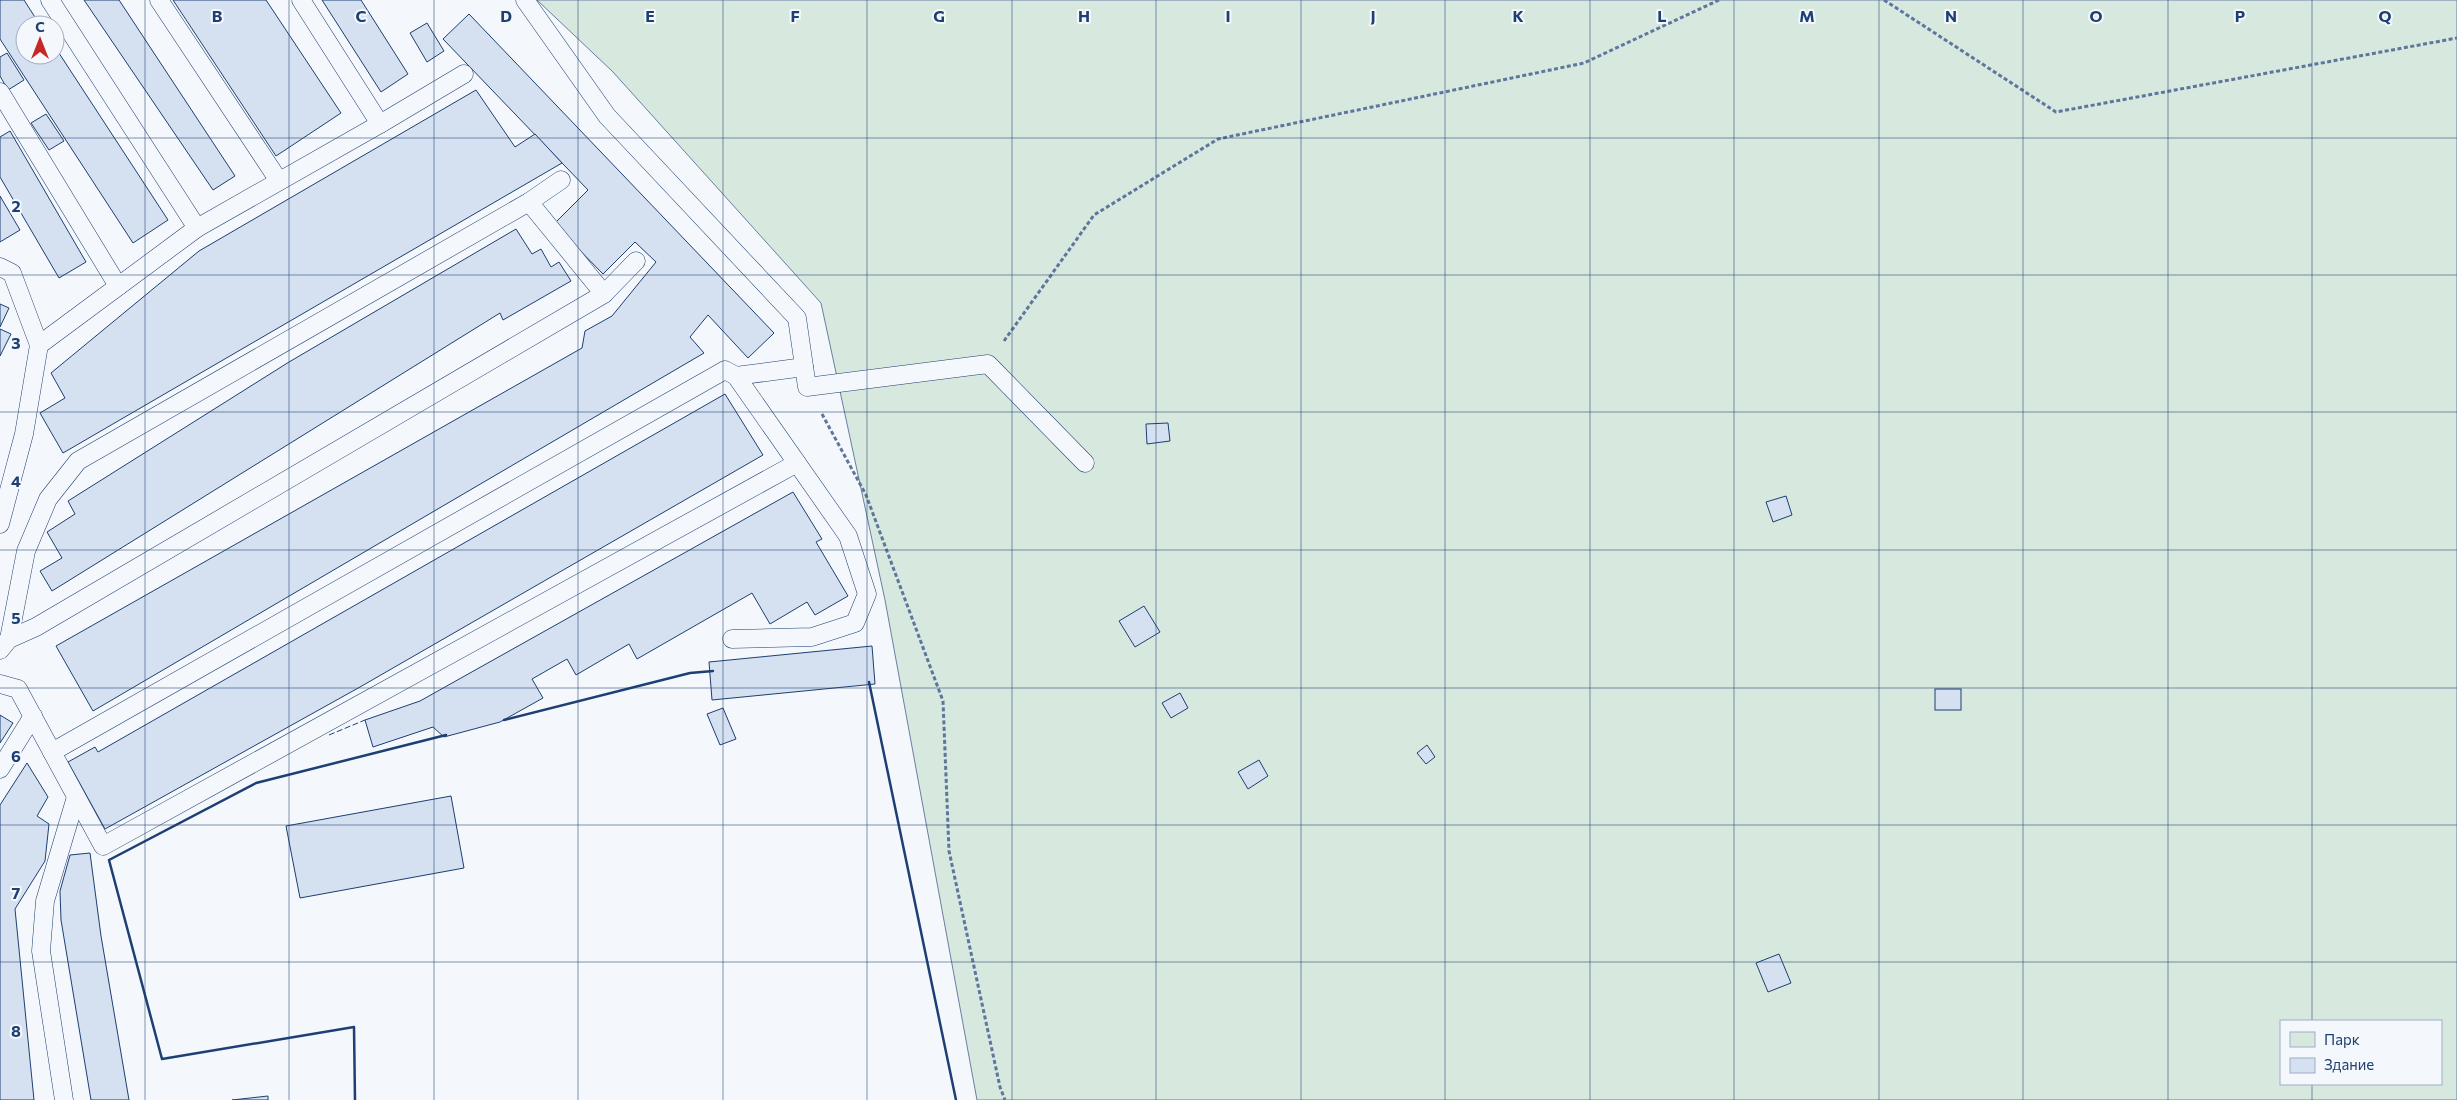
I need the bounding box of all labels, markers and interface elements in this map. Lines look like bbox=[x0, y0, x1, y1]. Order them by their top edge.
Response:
text: B bbox=[212, 6, 223, 25]
text: C bbox=[356, 6, 367, 25]
text: D bbox=[500, 6, 512, 25]
text: E bbox=[645, 6, 655, 25]
text: F bbox=[790, 6, 800, 25]
text: G bbox=[933, 6, 945, 25]
text: H bbox=[1078, 6, 1090, 25]
text: I bbox=[1225, 6, 1231, 25]
text: J bbox=[1370, 6, 1376, 25]
text: K bbox=[1512, 6, 1524, 25]
text: L bbox=[1657, 6, 1667, 25]
text: M bbox=[1799, 6, 1815, 25]
text: N bbox=[1945, 6, 1957, 25]
text: O bbox=[2089, 6, 2103, 25]
text: P bbox=[2235, 6, 2245, 25]
text: Q bbox=[2378, 6, 2392, 25]
north arrow bbox=[15, 15, 65, 65]
text: С bbox=[35, 18, 45, 35]
text: 2 bbox=[11, 196, 21, 215]
text: 3 bbox=[11, 333, 21, 352]
text: 4 bbox=[11, 471, 21, 490]
text: 5 bbox=[11, 608, 21, 627]
text: 6 bbox=[11, 746, 21, 765]
text: 7 bbox=[12, 883, 21, 902]
legend bbox=[2280, 1020, 2442, 1085]
text: 8 bbox=[11, 1021, 21, 1040]
text: Парк bbox=[2324, 1030, 2360, 1048]
text: Здание bbox=[2324, 1055, 2374, 1073]

